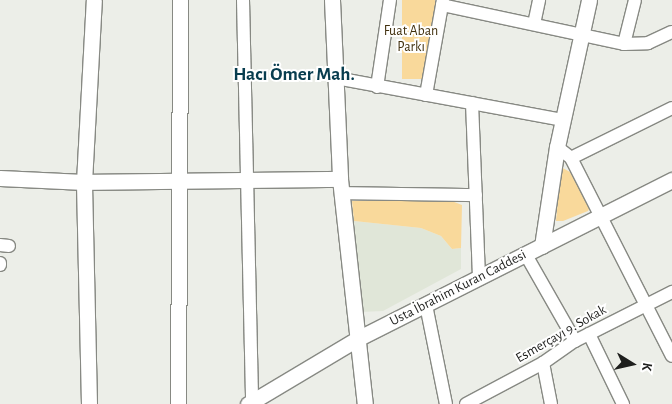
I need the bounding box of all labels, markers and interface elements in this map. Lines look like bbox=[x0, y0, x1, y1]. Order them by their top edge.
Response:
park label: Fuat Aban Parkı bbox=[384, 23, 438, 56]
district label: Hacı Ömer Mah. bbox=[233, 64, 355, 86]
street label: Usta İbrahim Kuran Caddesi bbox=[387, 246, 529, 330]
street label: Esmerçayı 9. Sokak bbox=[513, 301, 609, 367]
north arrow bbox=[607, 339, 657, 389]
text: K bbox=[639, 361, 654, 372]

